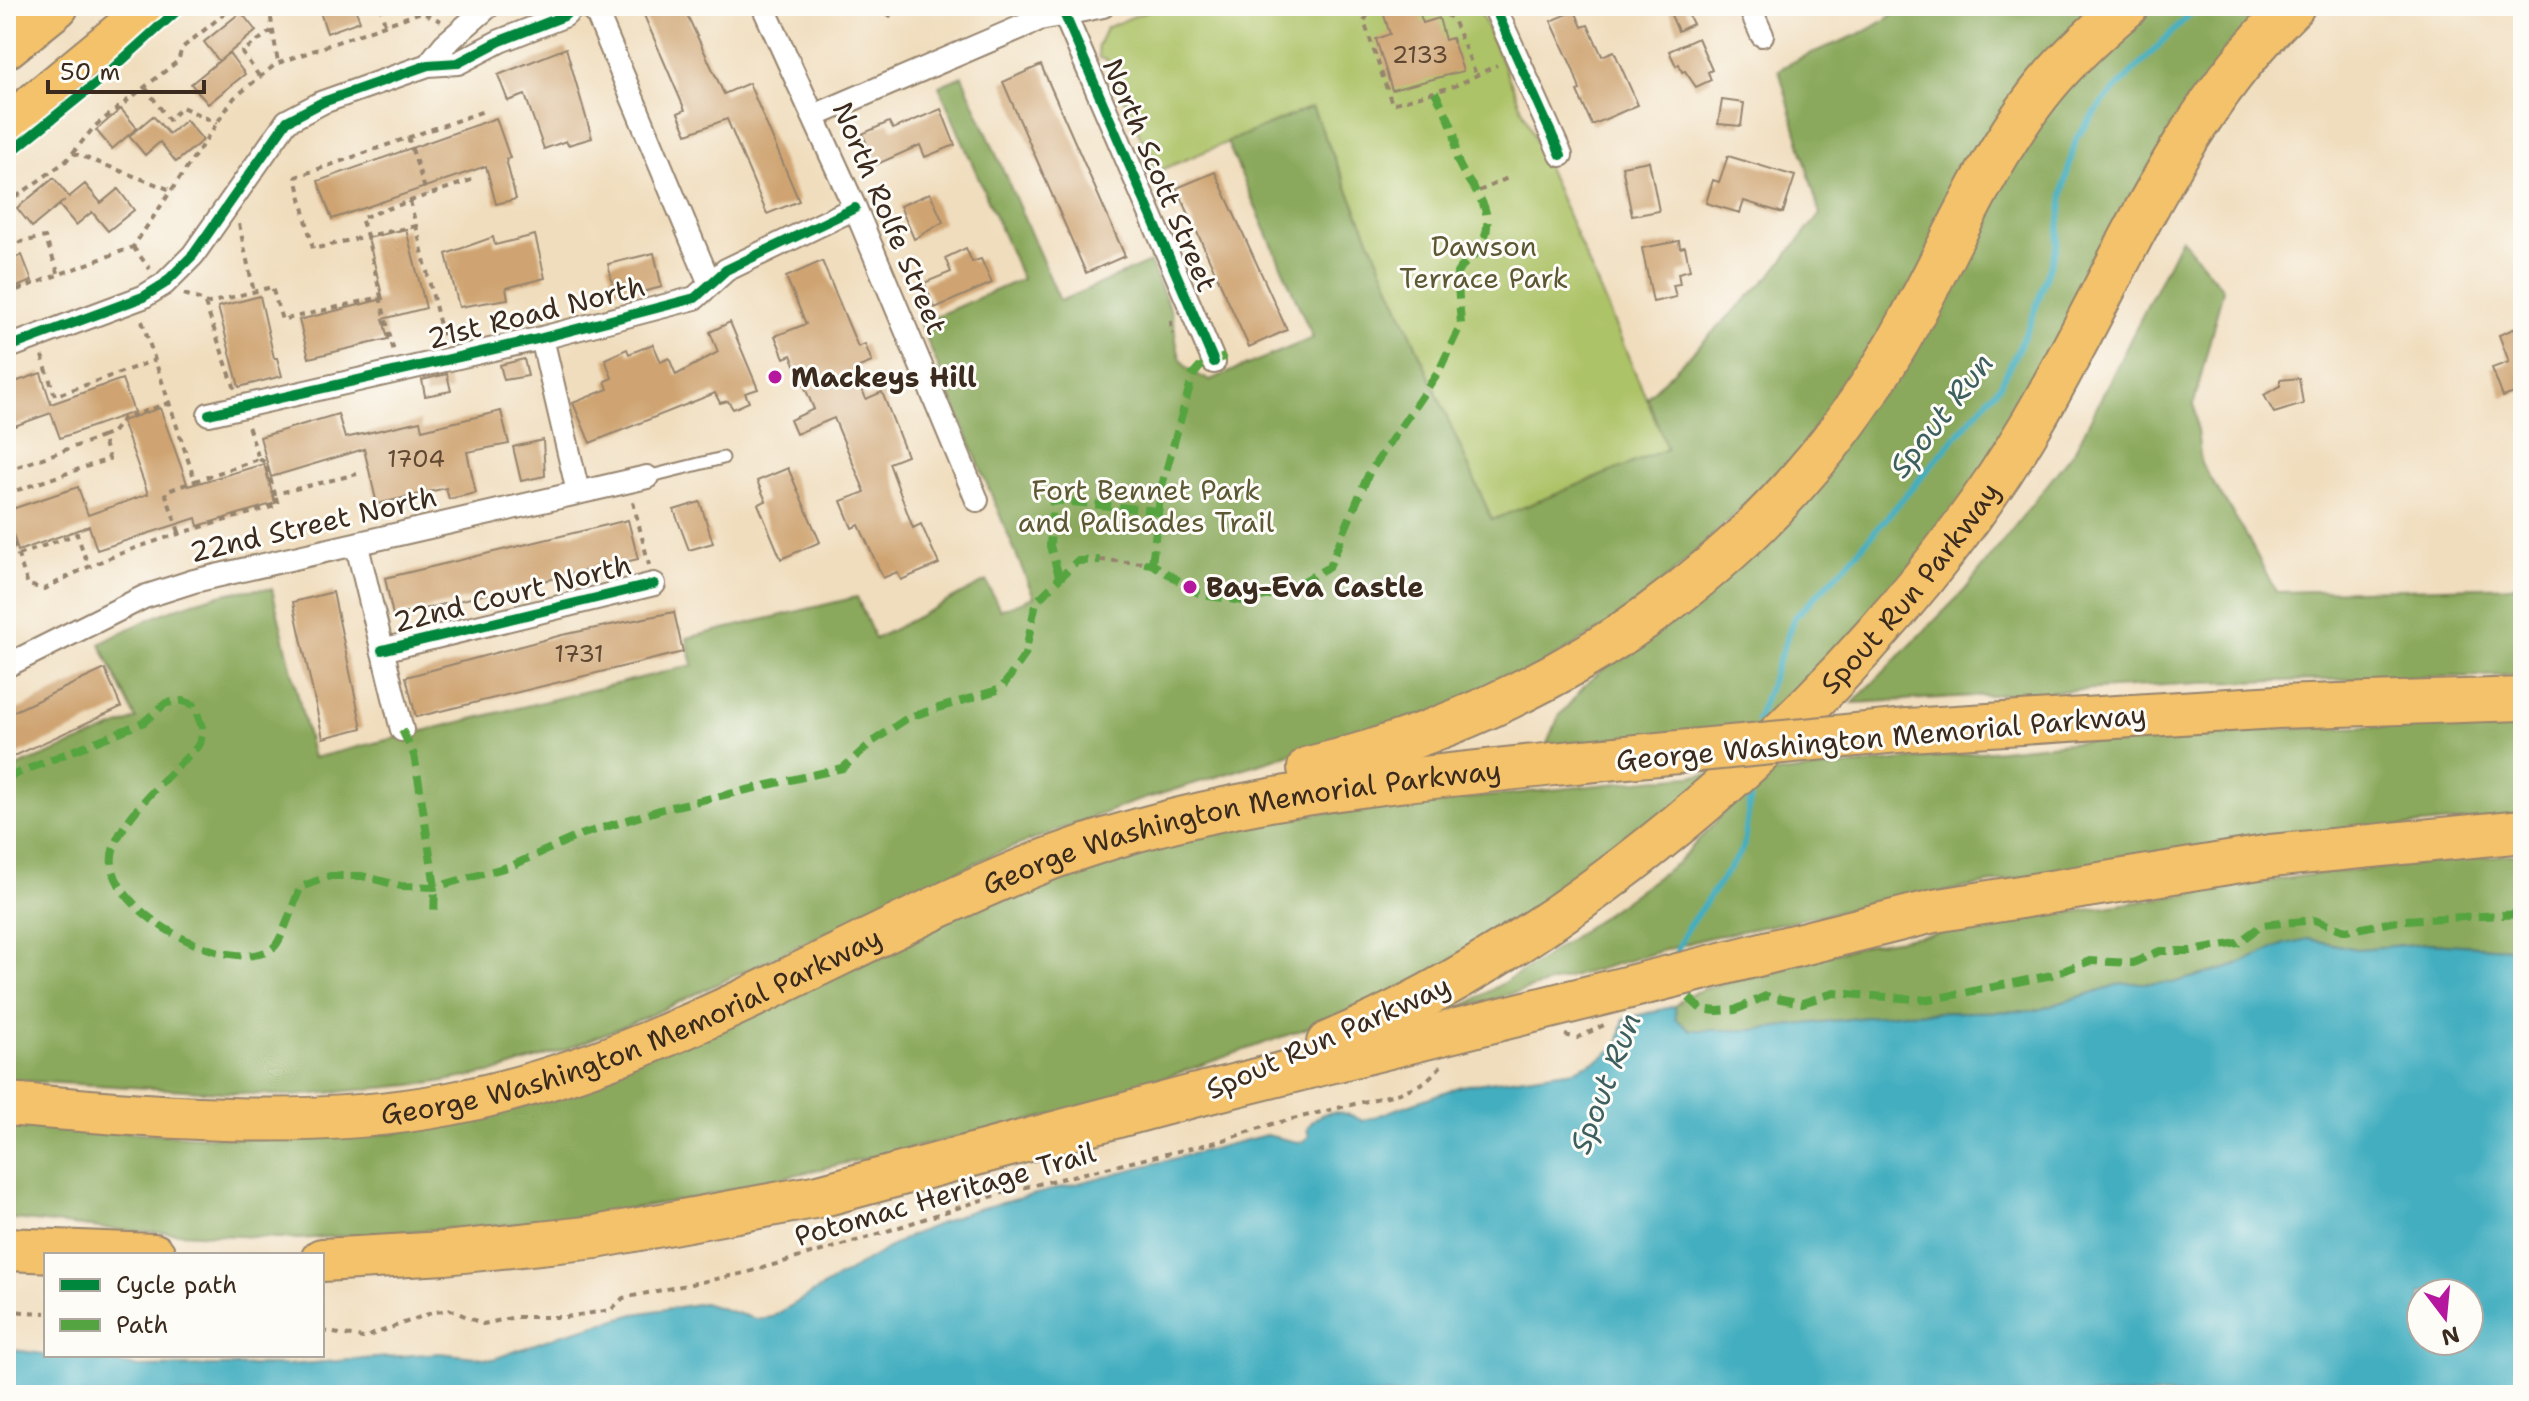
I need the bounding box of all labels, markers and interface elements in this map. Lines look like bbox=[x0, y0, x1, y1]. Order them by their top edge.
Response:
house number: 2133 bbox=[1392, 39, 1448, 71]
scale bar bbox=[48, 44, 204, 94]
street label: North Scott Street bbox=[1094, 52, 1226, 298]
text: 50 m bbox=[60, 56, 120, 88]
street label: North Rolfe Street bbox=[824, 96, 956, 340]
park label: Dawson Terrace Park bbox=[1399, 227, 1569, 297]
street label: 21st Road North bbox=[423, 267, 649, 357]
water label: Spout Run bbox=[1879, 344, 2003, 486]
place label: Mackeys Hill bbox=[791, 358, 977, 396]
marker: Mackeys Hill bbox=[766, 368, 784, 386]
house number: 1704 bbox=[387, 443, 445, 475]
park label: Fort Bennet Park and Palisades Trail bbox=[1018, 471, 1275, 541]
street label: Spout Run Parkway bbox=[1811, 474, 2008, 702]
street label: 22nd Street North bbox=[186, 477, 440, 571]
street label: 22nd Court North bbox=[389, 545, 635, 641]
place label: Bay-Eva Castle bbox=[1206, 568, 1424, 606]
marker: Bay-Eva Castle bbox=[1181, 578, 1199, 596]
house number: 1731 bbox=[554, 638, 604, 670]
street label: George Washington Memorial Parkway bbox=[1614, 695, 2148, 779]
street label: George Washington Memorial Parkway bbox=[976, 751, 1503, 904]
street label: George Washington Memorial Parkway bbox=[379, 918, 888, 1133]
street label: Spout Run Parkway bbox=[1200, 966, 1456, 1108]
water label: Spout Run bbox=[1559, 1007, 1651, 1159]
street label: Potomac Heritage Trail bbox=[790, 1133, 1100, 1255]
legend bbox=[44, 1253, 324, 1357]
text: Cycle path bbox=[116, 1269, 237, 1301]
north arrow bbox=[2405, 1277, 2485, 1357]
text: Path bbox=[116, 1309, 168, 1341]
text: N bbox=[2438, 1319, 2463, 1352]

